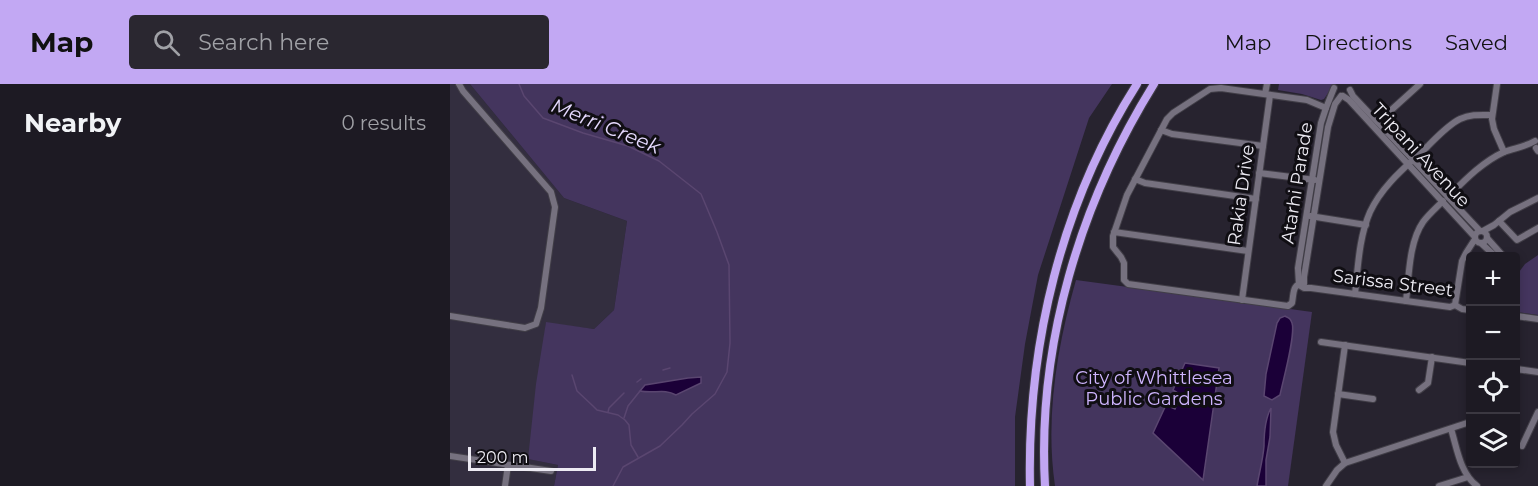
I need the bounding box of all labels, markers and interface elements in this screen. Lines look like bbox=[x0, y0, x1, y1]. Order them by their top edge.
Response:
search box bbox=[129, 15, 549, 69]
text: Map bbox=[30, 25, 93, 59]
icon: search bbox=[150, 26, 183, 59]
text: Search here bbox=[198, 29, 329, 56]
text: Map bbox=[1225, 30, 1271, 55]
text: Directions bbox=[1304, 30, 1412, 55]
text: Saved bbox=[1445, 30, 1508, 55]
water label: Merri Creek bbox=[548, 93, 665, 159]
street label: Tripani Avenue bbox=[1367, 98, 1475, 212]
text: Nearby bbox=[24, 107, 121, 139]
text: 0 results bbox=[341, 111, 426, 135]
street label: Atarhi Parade bbox=[1277, 121, 1317, 245]
street label: Rakia Drive bbox=[1223, 143, 1259, 247]
map controls bbox=[1466, 252, 1520, 468]
button: + bbox=[1466, 252, 1520, 306]
street label: Sarissa Street bbox=[1332, 265, 1454, 301]
button: − bbox=[1466, 306, 1520, 360]
button: locate bbox=[1466, 360, 1520, 414]
park label: City of Whittlesea Public Gardens bbox=[1075, 367, 1233, 410]
button: layers bbox=[1466, 414, 1520, 468]
scale bar bbox=[468, 444, 596, 472]
text: 200 m bbox=[477, 448, 528, 467]

